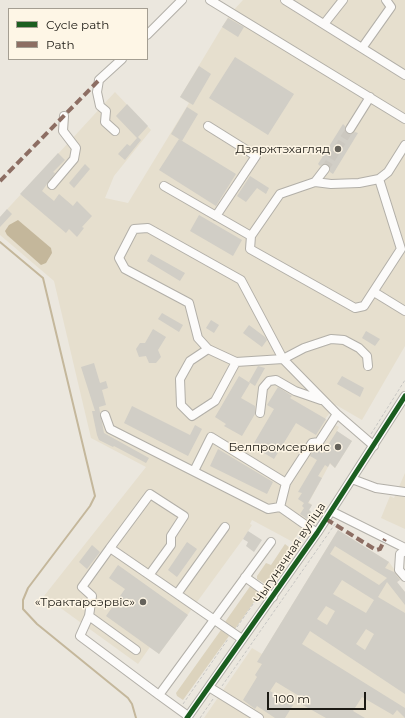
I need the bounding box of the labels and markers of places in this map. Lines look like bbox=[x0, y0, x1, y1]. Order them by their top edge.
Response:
place label: Дзяржтэхагляд bbox=[235, 142, 330, 156]
marker: Дзяржтэхагляд bbox=[333, 144, 343, 154]
place label: Белпромсервис bbox=[228, 440, 330, 454]
marker: Белпромсервис bbox=[333, 442, 343, 452]
place label: «Трактарсэрвіс» bbox=[35, 595, 135, 609]
marker: «Трактарсэрвіс» bbox=[138, 597, 148, 607]

